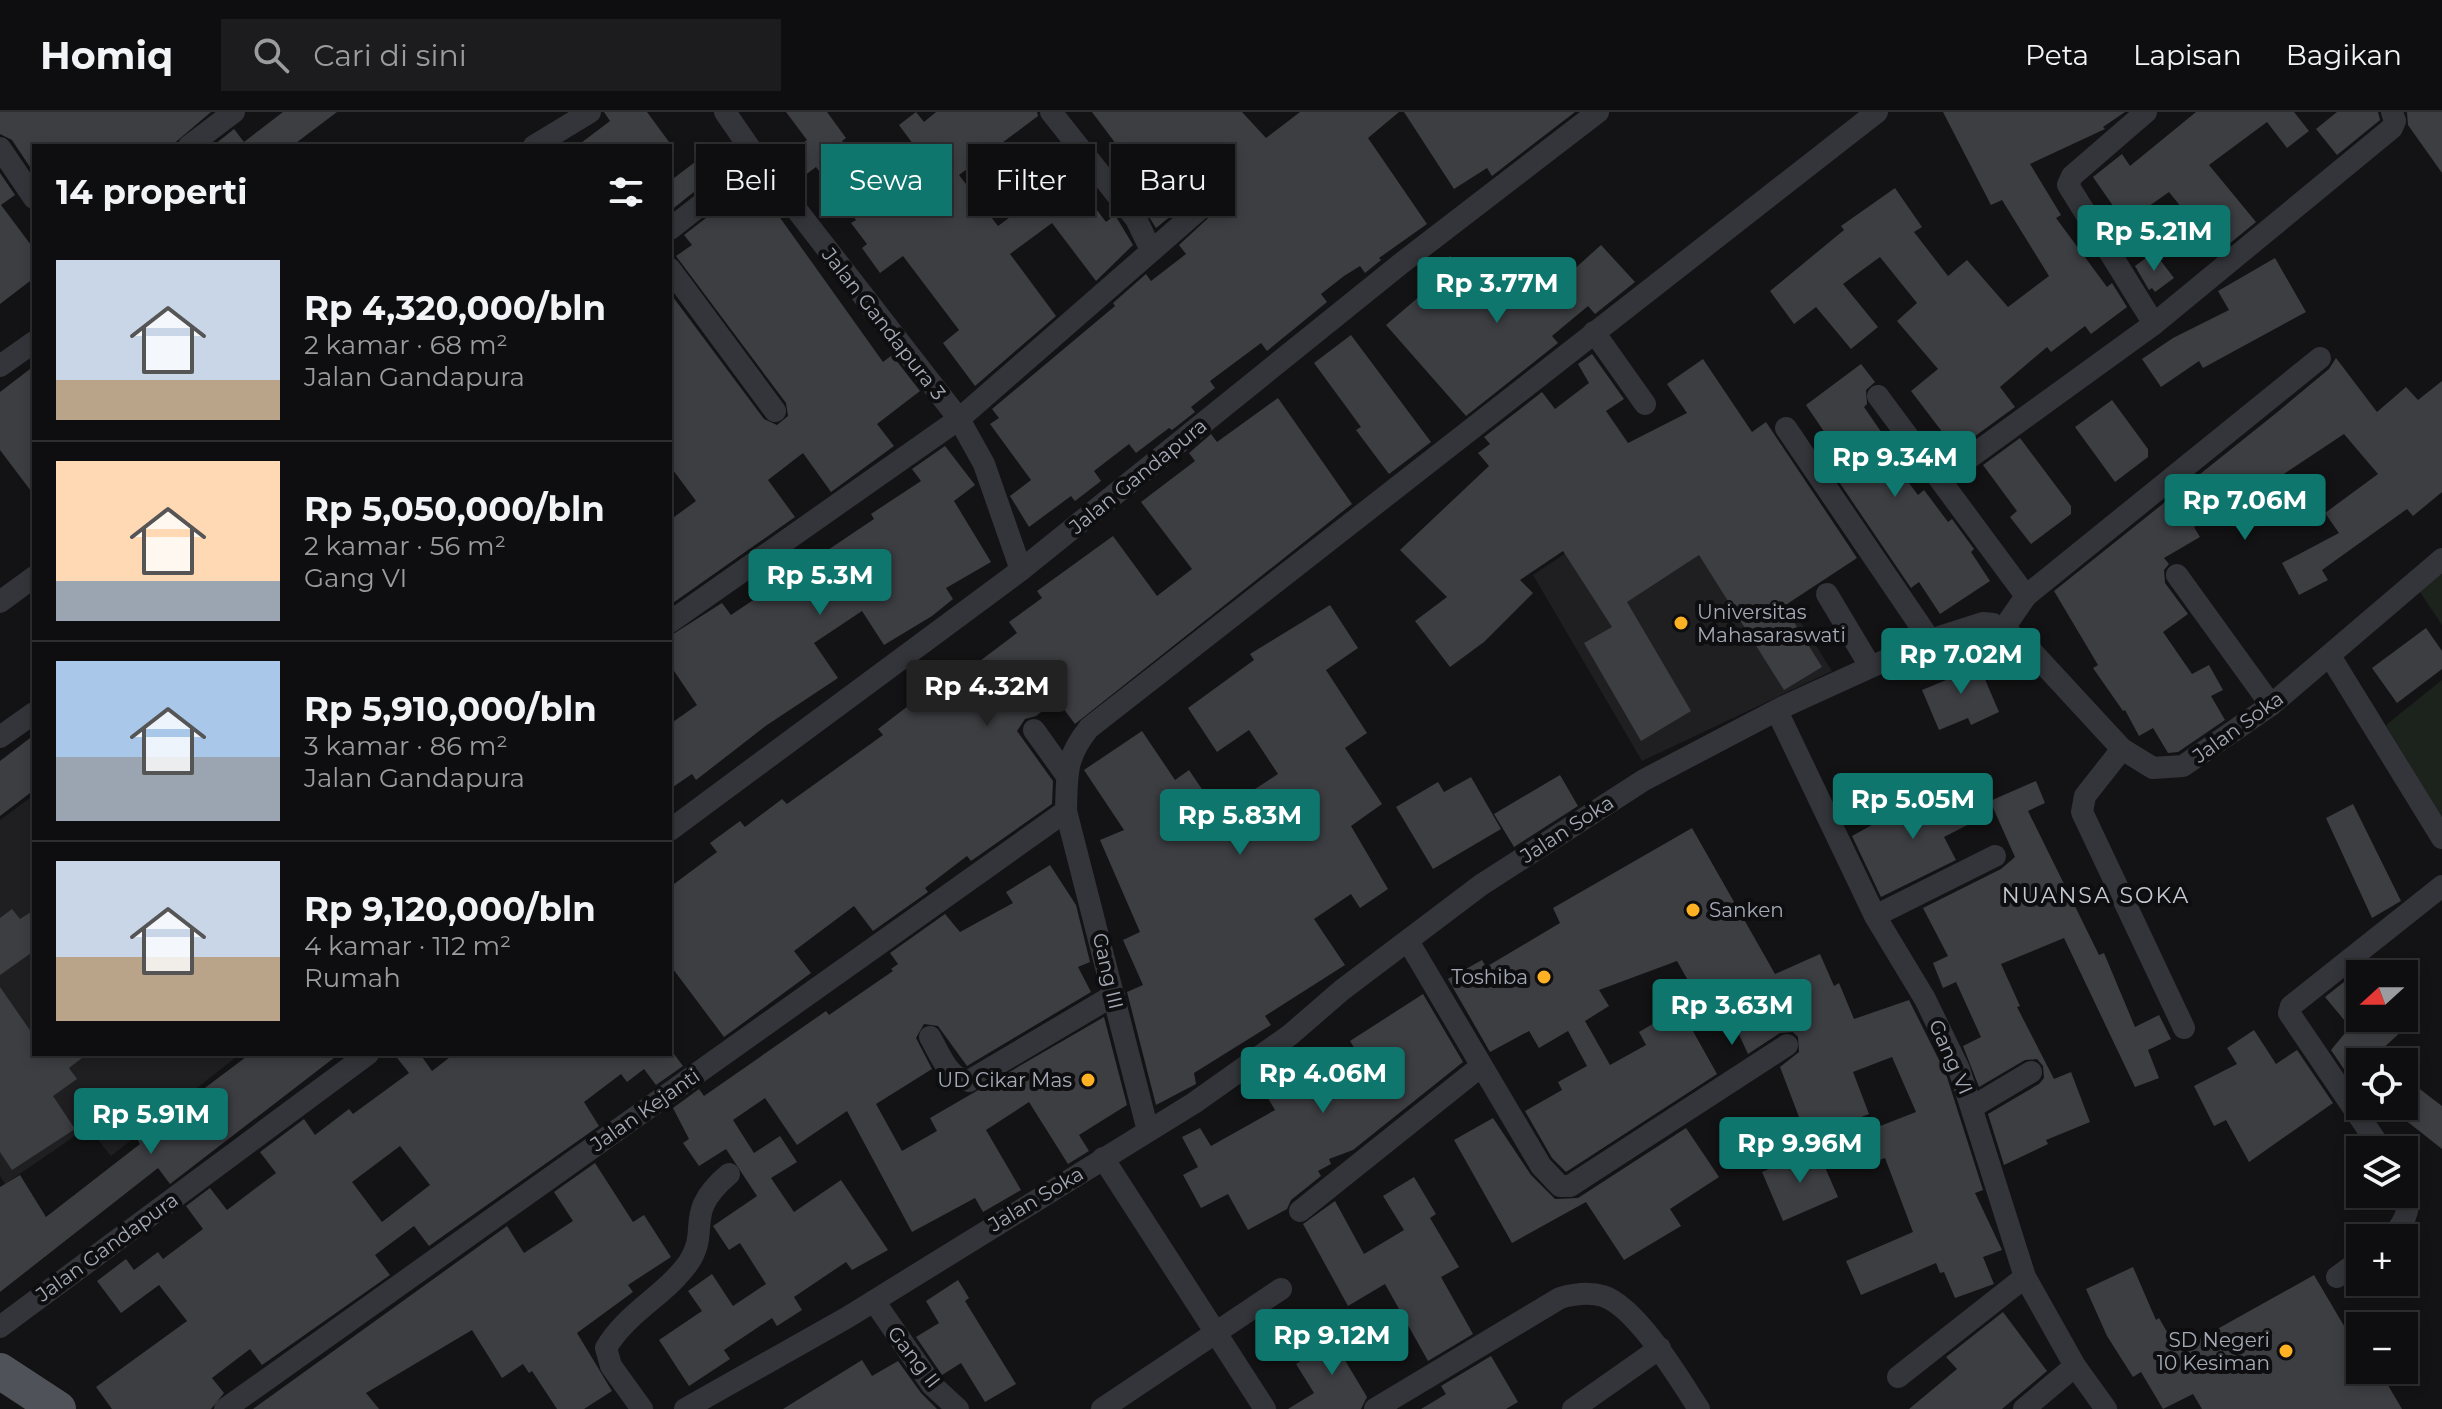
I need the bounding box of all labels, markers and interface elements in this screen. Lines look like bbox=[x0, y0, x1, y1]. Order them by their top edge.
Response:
search box bbox=[221, 19, 781, 91]
text: Homiq bbox=[40, 32, 173, 79]
icon: search bbox=[249, 33, 293, 77]
text: Cari di sini bbox=[313, 37, 467, 74]
text: Peta bbox=[2025, 38, 2089, 72]
text: Lapisan bbox=[2133, 38, 2242, 72]
text: Bagikan bbox=[2286, 38, 2402, 72]
chip: Beli bbox=[696, 144, 805, 216]
chip: Sewa bbox=[821, 144, 952, 216]
chip: Filter bbox=[968, 144, 1095, 216]
chip: Baru bbox=[1111, 144, 1235, 216]
icon: filters bbox=[604, 170, 648, 214]
text: 14 properti bbox=[56, 171, 248, 213]
pin: Rp 5.21M bbox=[2071, 205, 2237, 273]
text: Rp 5.21M bbox=[2095, 215, 2213, 247]
street label: Jalan Gandapura 3 bbox=[817, 242, 951, 405]
pin: Rp 3.77M bbox=[1414, 257, 1580, 325]
text: Rp 3.77M bbox=[1435, 267, 1559, 299]
text: Rp 4,320,000/bln bbox=[304, 287, 606, 329]
icon: home bbox=[120, 292, 216, 388]
text: 2 kamar · 68 m² bbox=[304, 329, 508, 361]
text: Jalan Gandapura bbox=[304, 361, 525, 393]
street label: Jalan Gandapura bbox=[1064, 413, 1212, 539]
pin: Rp 9.34M bbox=[1812, 431, 1978, 499]
text: Rp 9.34M bbox=[1832, 441, 1958, 473]
pin: Rp 7.06M bbox=[2162, 474, 2328, 542]
text: Rp 7.06M bbox=[2183, 484, 2307, 516]
text: Rp 5,050,000/bln bbox=[304, 488, 605, 530]
icon: home bbox=[120, 493, 216, 589]
text: 2 kamar · 56 m² bbox=[304, 530, 506, 562]
pin: Rp 5.3M bbox=[746, 549, 894, 617]
text: Rp 5.3M bbox=[766, 559, 874, 591]
text: Gang VI bbox=[304, 562, 407, 594]
place label: Universitas Mahasaraswati bbox=[1697, 600, 1846, 647]
marker: Universitas Mahasaraswati bbox=[1672, 614, 1690, 632]
pin: Rp 7.02M bbox=[1878, 628, 2044, 696]
text: Rp 7.02M bbox=[1899, 638, 2023, 670]
pin: Rp 4.32M bbox=[904, 660, 1070, 728]
text: Rp 4.32M bbox=[924, 670, 1050, 702]
street label: Jalan Soka bbox=[2187, 686, 2288, 768]
text: Rp 5,910,000/bln bbox=[304, 688, 597, 730]
icon: home bbox=[120, 693, 216, 789]
text: 3 kamar · 86 m² bbox=[304, 730, 508, 762]
text: Jalan Gandapura bbox=[304, 762, 525, 794]
pin: Rp 5.05M bbox=[1830, 773, 1996, 841]
text: Rp 5.05M bbox=[1851, 783, 1975, 815]
pin: Rp 5.83M bbox=[1157, 789, 1323, 857]
street label: Jalan Soka bbox=[1515, 790, 1618, 869]
text: Rp 5.83M bbox=[1178, 799, 1302, 831]
district label: NUANSA SOKA bbox=[2002, 882, 2190, 909]
text: Rp 9,120,000/bln bbox=[304, 888, 596, 930]
icon: home bbox=[120, 893, 216, 989]
place label: Sanken bbox=[1709, 898, 1784, 922]
marker: Sanken bbox=[1684, 901, 1702, 919]
text: 4 kamar · 112 m² bbox=[304, 930, 511, 962]
street label: Gang III bbox=[1088, 930, 1128, 1012]
north arrow bbox=[2346, 960, 2418, 1032]
map controls bbox=[2346, 960, 2418, 1384]
text: Rumah bbox=[304, 962, 401, 994]
place label: Toshiba bbox=[1451, 965, 1528, 989]
marker: Toshiba bbox=[1535, 968, 1553, 986]
pin: Rp 3.63M bbox=[1649, 979, 1815, 1047]
text: Rp 3.63M bbox=[1670, 989, 1794, 1021]
street label: Gang VI bbox=[1924, 1016, 1978, 1098]
pin: Rp 4.06M bbox=[1240, 1047, 1406, 1115]
button: locate bbox=[2346, 1048, 2418, 1120]
text: Rp 4.06M bbox=[1259, 1057, 1387, 1089]
street label: Jalan Kejanti bbox=[585, 1064, 704, 1157]
place label: UD Cikar Mas bbox=[937, 1068, 1072, 1092]
marker: UD Cikar Mas bbox=[1079, 1071, 1097, 1089]
pin: Rp 5.91M bbox=[68, 1088, 234, 1156]
text: Rp 5.91M bbox=[92, 1098, 210, 1130]
pin: Rp 9.96M bbox=[1717, 1117, 1883, 1185]
text: Rp 9.96M bbox=[1737, 1127, 1863, 1159]
button: layers bbox=[2346, 1136, 2418, 1208]
street label: Jalan Soka bbox=[983, 1161, 1088, 1237]
street label: Jalan Gandapura bbox=[30, 1187, 183, 1307]
button: + bbox=[2346, 1224, 2418, 1296]
pin: Rp 9.12M bbox=[1249, 1309, 1415, 1377]
button: − bbox=[2346, 1312, 2418, 1384]
text: Rp 9.12M bbox=[1273, 1319, 1391, 1351]
street label: Gang II bbox=[882, 1321, 946, 1393]
place label: SD Negeri 10 Kesiman bbox=[2157, 1328, 2270, 1375]
marker: SD Negeri 10 Kesiman bbox=[2277, 1342, 2295, 1360]

